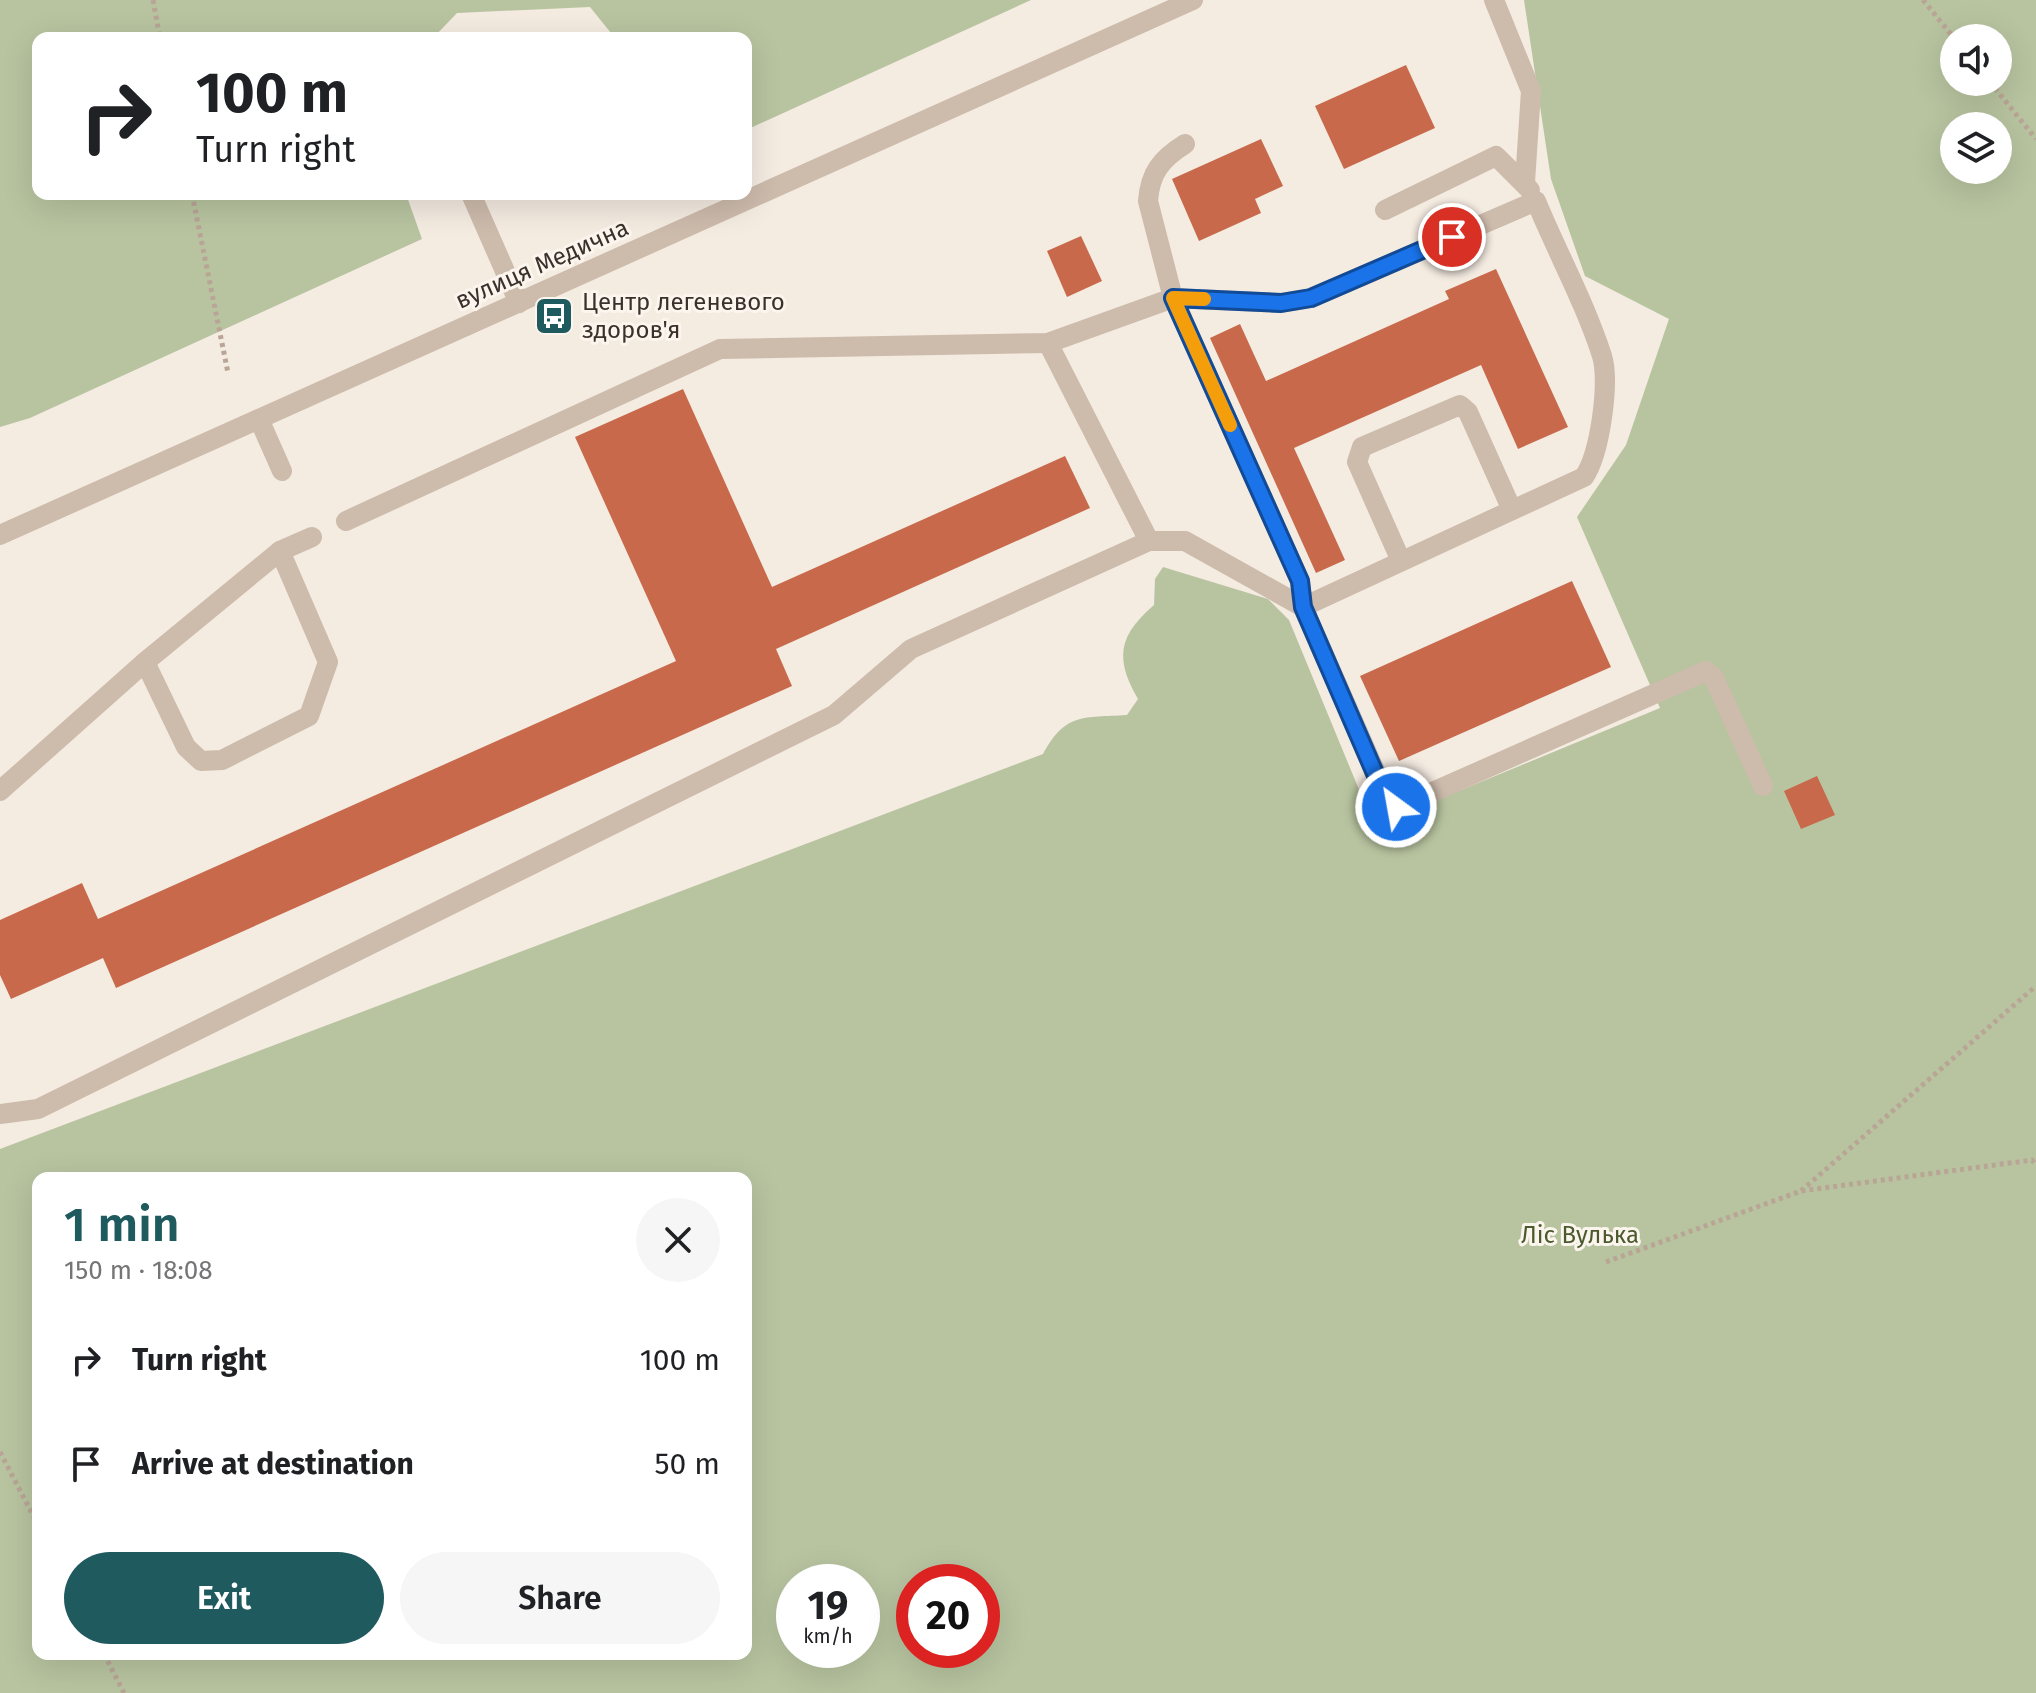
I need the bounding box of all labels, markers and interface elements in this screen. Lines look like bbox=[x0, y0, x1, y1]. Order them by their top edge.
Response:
map controls bbox=[1940, 24, 2012, 184]
button: sound bbox=[1940, 24, 2012, 96]
text: 100 m bbox=[196, 60, 348, 127]
icon: right bbox=[64, 64, 168, 168]
button: layers bbox=[1940, 112, 2012, 184]
text: Turn right bbox=[196, 128, 356, 172]
pin bbox=[1418, 203, 1486, 271]
street label: вулиця Медична bbox=[451, 213, 633, 315]
icon: arrive bbox=[1430, 215, 1474, 259]
place label: Центр легеневого здоров'я bbox=[582, 288, 785, 344]
bus stop icon: Центр легеневого здоров'я bbox=[533, 295, 575, 337]
position arrow bbox=[1354, 765, 1438, 849]
text: 1 min bbox=[64, 1196, 180, 1254]
button: close bbox=[636, 1198, 720, 1282]
park label: Ліс Вулька bbox=[1521, 1221, 1639, 1249]
text: 150 m · 18:08 bbox=[64, 1255, 213, 1286]
icon: right bbox=[64, 1338, 108, 1382]
text: Turn right bbox=[132, 1342, 267, 1378]
text: 100 m bbox=[640, 1342, 720, 1378]
icon: arrive bbox=[64, 1442, 108, 1486]
text: Arrive at destination bbox=[132, 1446, 414, 1482]
text: 50 m bbox=[655, 1446, 720, 1482]
button: Exit bbox=[64, 1552, 384, 1644]
button: Share bbox=[400, 1552, 720, 1644]
speed limit sign: 20 bbox=[896, 1564, 1000, 1668]
text: 19 bbox=[808, 1582, 848, 1630]
text: km/h bbox=[803, 1624, 853, 1648]

